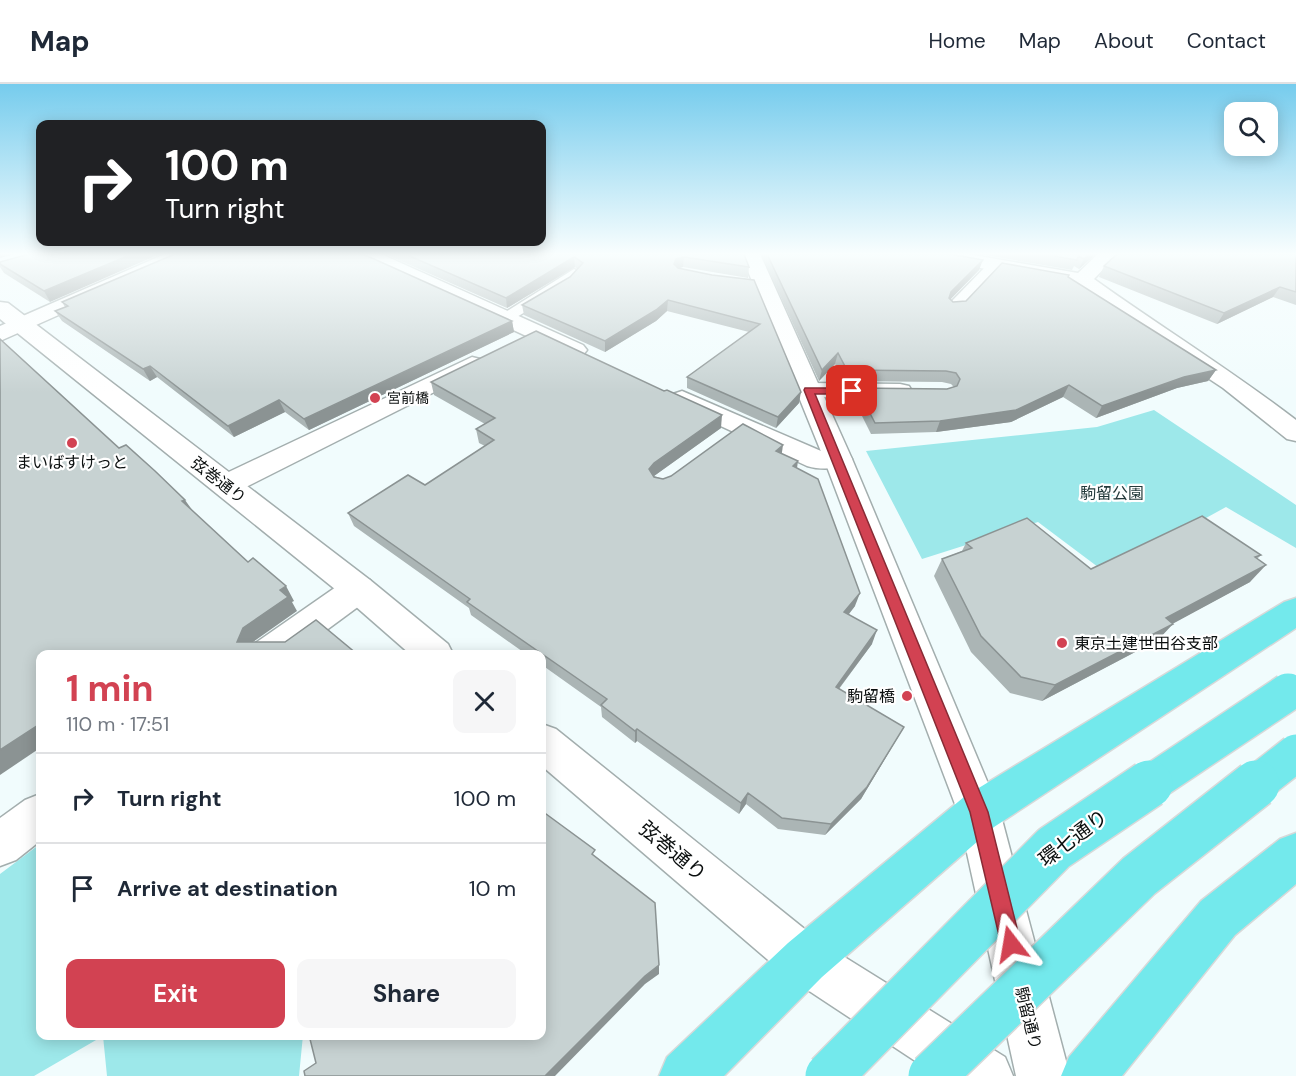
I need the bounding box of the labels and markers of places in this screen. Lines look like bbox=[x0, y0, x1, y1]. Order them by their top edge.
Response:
pin bbox=[826, 365, 877, 416]
place label: 宮前橋 bbox=[387, 389, 429, 407]
marker: 宮前橋 bbox=[368, 391, 382, 405]
marker: まいばすけっと bbox=[65, 436, 79, 450]
place label: まいばすけっと bbox=[16, 452, 128, 473]
place label: 東京土建世田谷支部 bbox=[1074, 633, 1218, 654]
marker: 東京土建世田谷支部 bbox=[1055, 636, 1069, 650]
place label: 駒留橋 bbox=[847, 686, 895, 707]
marker: 駒留橋 bbox=[900, 689, 914, 703]

